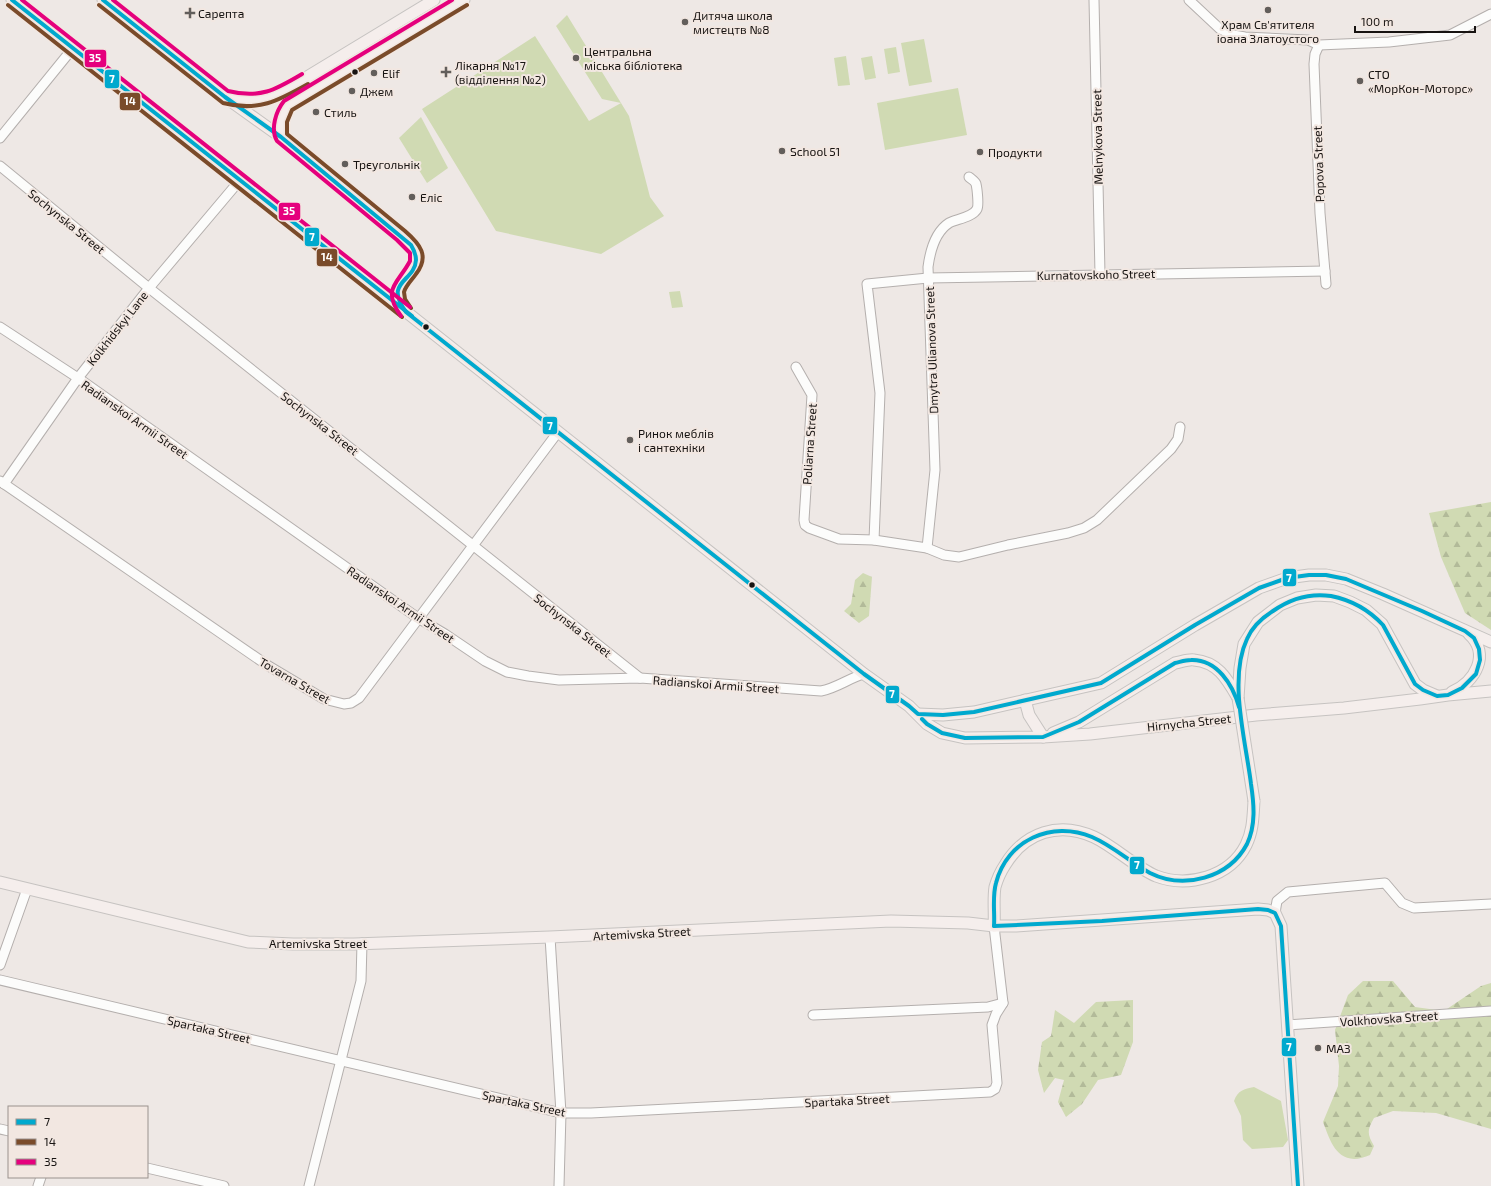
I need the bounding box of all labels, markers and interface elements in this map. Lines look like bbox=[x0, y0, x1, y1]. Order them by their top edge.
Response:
marker: Храм Св'ятителя іоана Златоустого bbox=[1263, 5, 1273, 15]
place label: Сарепта bbox=[198, 6, 244, 20]
marker: Сарепта bbox=[185, 8, 195, 18]
place label: Дитяча школа мистецтв №8 bbox=[693, 8, 773, 36]
scale bar bbox=[1355, 8, 1475, 34]
text: 100 m bbox=[1361, 14, 1393, 28]
marker: Дитяча школа мистецтв №8 bbox=[680, 17, 690, 27]
place label: Храм Св'ятителя іоана Златоустого bbox=[1217, 17, 1319, 46]
place label: Центральна міська бібліотека bbox=[584, 44, 682, 72]
line badge: 35 bbox=[84, 49, 107, 68]
text: 35 bbox=[89, 51, 101, 64]
marker: Центральна міська бібліотека bbox=[571, 53, 581, 63]
place label: Лікарня №17 (відділення №2) bbox=[455, 58, 546, 86]
place label: Elif bbox=[382, 66, 400, 80]
marker: Лікарня №17 (відділення №2) bbox=[440, 66, 452, 78]
unlabelled marker bbox=[350, 67, 360, 77]
place label: СТО «МорКон-Моторс» bbox=[1368, 67, 1473, 95]
marker: Elif bbox=[369, 68, 379, 78]
line badge: 7 bbox=[104, 69, 120, 89]
text: 7 bbox=[109, 72, 115, 85]
marker: СТО «МорКон-Моторс» bbox=[1355, 76, 1365, 86]
place label: Джем bbox=[360, 84, 393, 98]
marker: Джем bbox=[347, 86, 357, 96]
street label: Melnykova Street bbox=[1089, 89, 1105, 185]
line badge: 14 bbox=[119, 92, 141, 111]
text: 14 bbox=[124, 94, 136, 107]
place label: Стиль bbox=[324, 105, 357, 119]
marker: Стиль bbox=[311, 107, 321, 117]
street label: Popova Street bbox=[1310, 125, 1326, 202]
place label: School 51 bbox=[790, 144, 840, 158]
place label: Продукти bbox=[988, 145, 1042, 160]
marker: School 51 bbox=[777, 146, 787, 156]
marker: Продукти bbox=[975, 147, 985, 157]
place label: Трєугольнік bbox=[353, 157, 421, 172]
marker: Трєугольнік bbox=[340, 159, 350, 169]
street label: Sochynska Street bbox=[26, 186, 108, 256]
place label: Еліс bbox=[420, 190, 442, 204]
marker: Еліс bbox=[407, 192, 417, 202]
line badge: 35 bbox=[278, 202, 301, 221]
text: 35 bbox=[283, 204, 295, 217]
line badge: 7 bbox=[304, 227, 320, 247]
text: 7 bbox=[309, 230, 315, 243]
line badge: 14 bbox=[316, 248, 338, 267]
text: 14 bbox=[321, 250, 333, 263]
street label: Kurnatovskoho Street bbox=[1037, 266, 1156, 282]
street label: Dmytra Ulianova Street bbox=[922, 286, 940, 414]
street label: Kolkhidskyi Lane bbox=[84, 288, 150, 368]
unlabelled marker bbox=[421, 322, 431, 332]
street label: Radianskoi Armii Street bbox=[79, 377, 191, 461]
street label: Sochynska Street bbox=[278, 388, 362, 458]
street label: Poliarna Street bbox=[799, 403, 819, 485]
line badge: 7 bbox=[542, 416, 558, 435]
text: 7 bbox=[547, 419, 553, 432]
place label: Ринок меблів і сантехніки bbox=[638, 426, 714, 454]
marker: Ринок меблів і сантехніки bbox=[625, 435, 635, 445]
street label: Radianskoi Armii Street bbox=[345, 563, 458, 645]
line badge: 7 bbox=[1282, 568, 1297, 587]
text: 7 bbox=[1286, 571, 1292, 584]
unlabelled marker bbox=[747, 580, 757, 590]
street label: Sochynska Street bbox=[531, 590, 615, 660]
street label: Tovarna Street bbox=[257, 654, 333, 706]
street label: Radianskoi Armii Street bbox=[652, 673, 780, 695]
line badge: 7 bbox=[885, 685, 900, 704]
text: 7 bbox=[889, 687, 895, 700]
street label: Hirnycha Street bbox=[1146, 711, 1232, 733]
line badge: 7 bbox=[1129, 856, 1145, 875]
text: 7 bbox=[1134, 858, 1140, 871]
street label: Artemivska Street bbox=[593, 923, 692, 943]
street label: Artemivska Street bbox=[269, 936, 367, 950]
street label: Volkhovska Street bbox=[1340, 1008, 1439, 1028]
street label: Spartaka Street bbox=[166, 1013, 252, 1045]
line badge: 7 bbox=[1281, 1037, 1297, 1057]
text: 7 bbox=[1286, 1040, 1292, 1053]
place label: МАЗ bbox=[1326, 1041, 1351, 1055]
marker: МАЗ bbox=[1313, 1043, 1323, 1053]
street label: Spartaka Street bbox=[481, 1087, 567, 1119]
street label: Spartaka Street bbox=[804, 1091, 890, 1109]
legend bbox=[8, 1106, 148, 1178]
text: 7 bbox=[44, 1114, 50, 1128]
text: 14 bbox=[44, 1134, 56, 1148]
text: 35 bbox=[44, 1154, 57, 1168]

